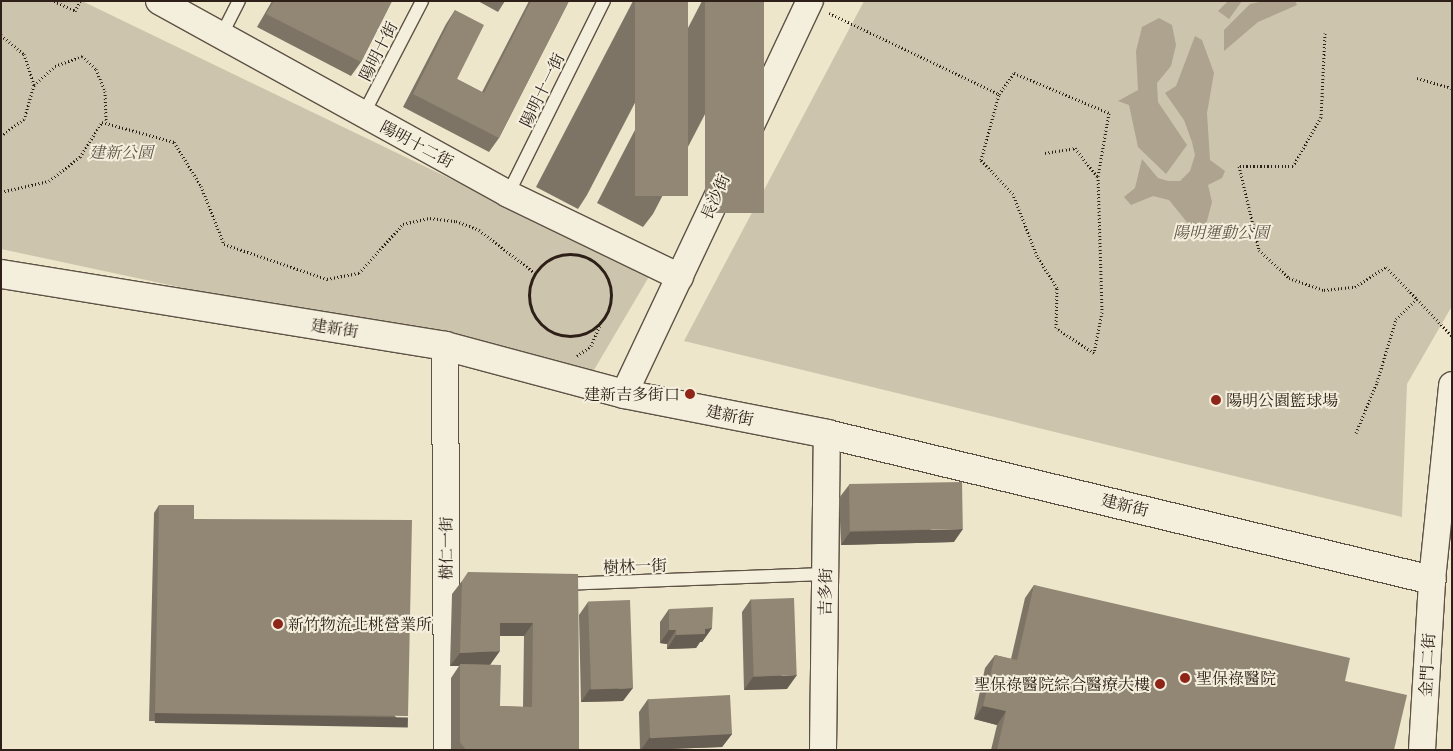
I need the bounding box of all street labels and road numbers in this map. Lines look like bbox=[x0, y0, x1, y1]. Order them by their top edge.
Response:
street label: 陽明十街 bbox=[355, 18, 401, 84]
street label: 陽明十一街 bbox=[516, 50, 568, 130]
street label: 陽明十二街 bbox=[377, 117, 457, 171]
street label: 長沙街 bbox=[696, 171, 734, 223]
street label: 建新街 bbox=[310, 315, 360, 341]
street label: 建新街 bbox=[705, 401, 755, 429]
street label: 建新街 bbox=[1099, 490, 1151, 520]
street label: 樹仁一街 bbox=[436, 516, 456, 580]
street label: 樹林一街 bbox=[603, 555, 667, 577]
street label: 吉多街 bbox=[815, 568, 835, 616]
street label: 金門二街 bbox=[1416, 633, 1438, 697]

